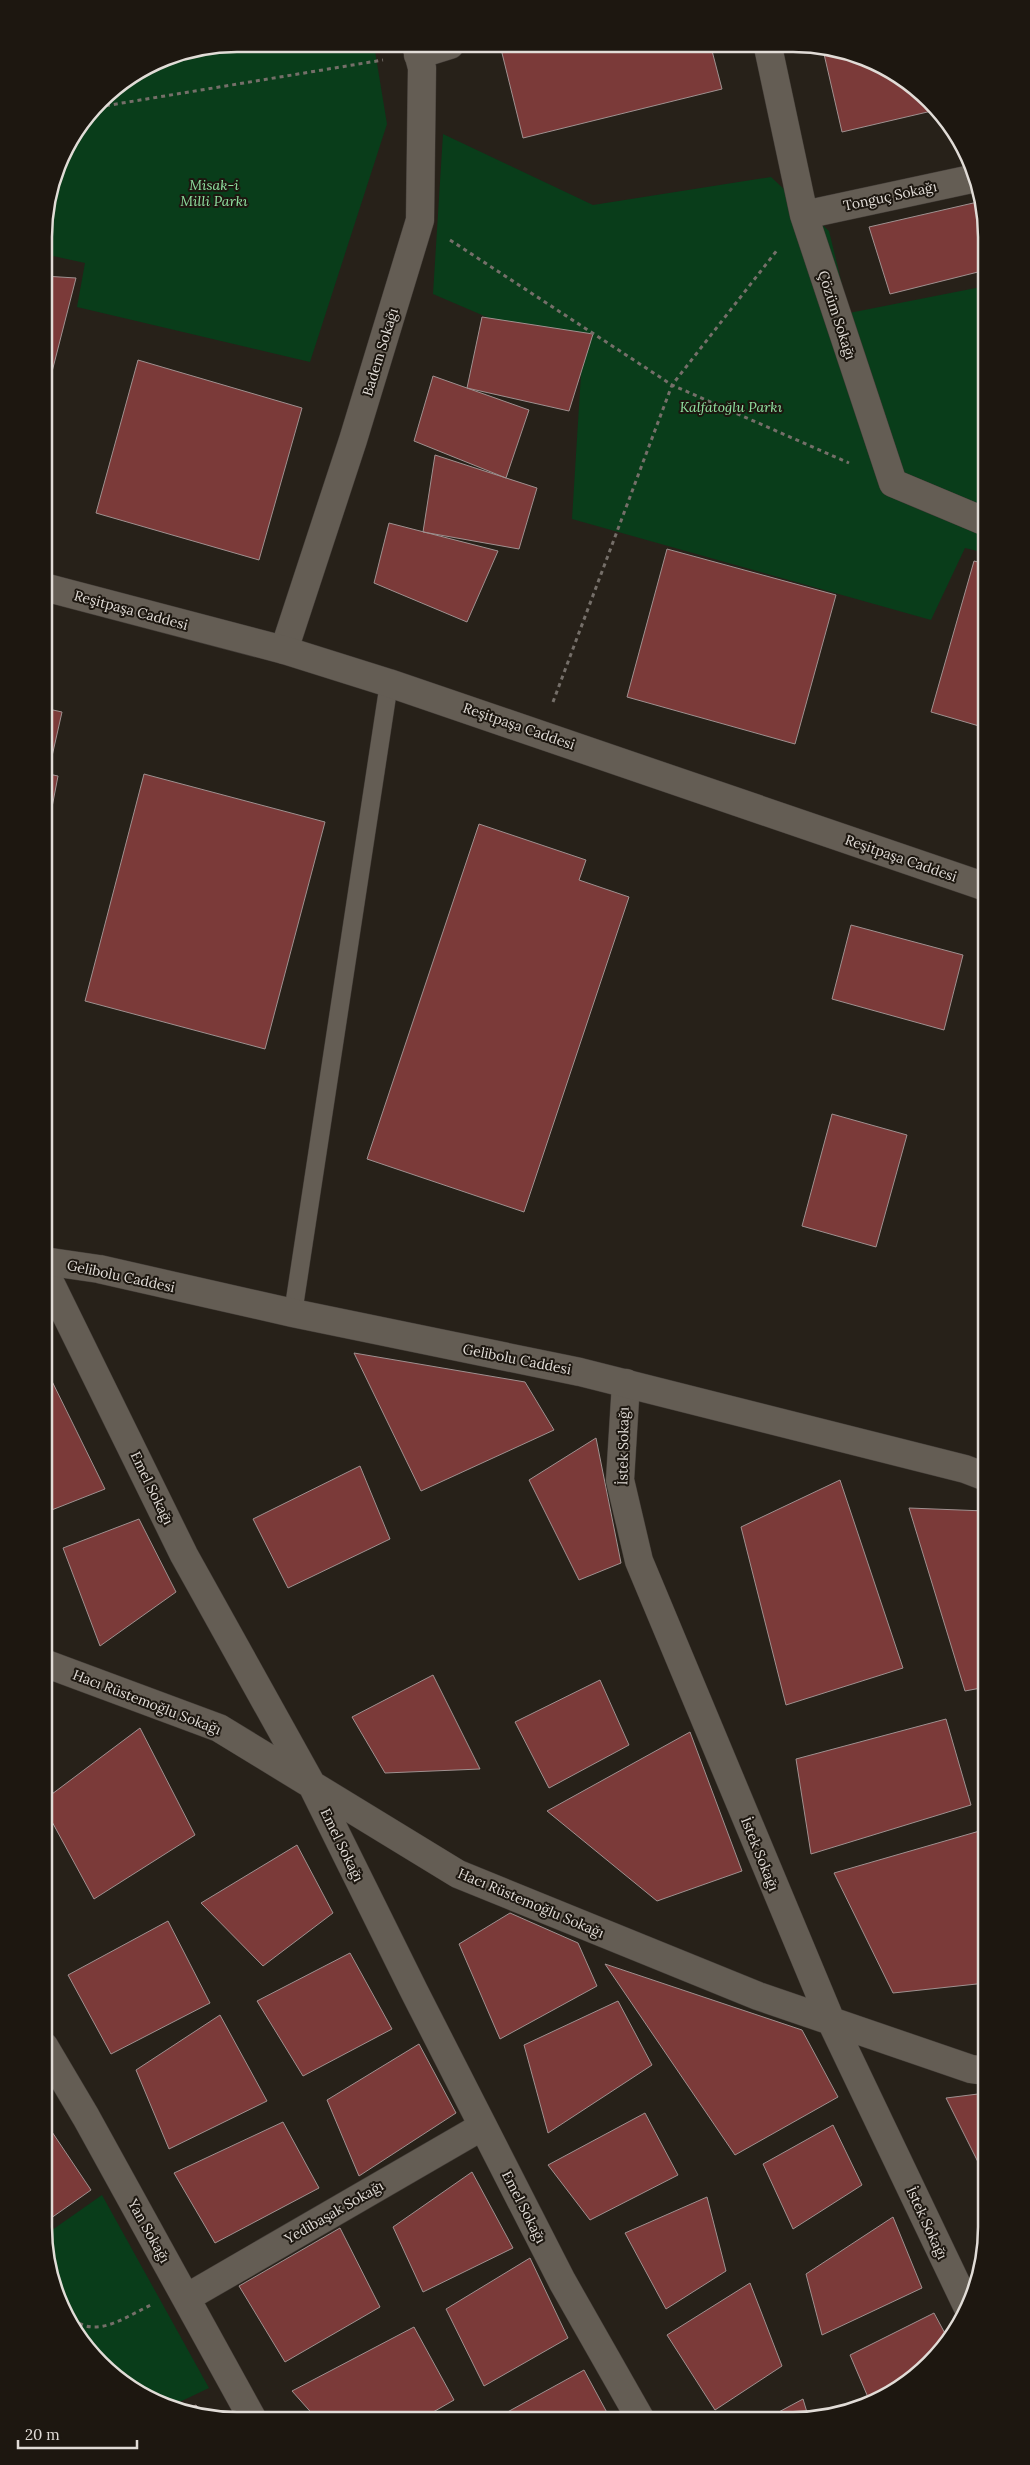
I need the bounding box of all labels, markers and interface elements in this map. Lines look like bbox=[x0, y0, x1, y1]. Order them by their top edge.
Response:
park label: Misak-i Milli Parkı bbox=[180, 176, 248, 210]
street label: Tonguç Sokağı bbox=[842, 177, 938, 215]
street label: Çözüm Sokağı bbox=[814, 268, 860, 362]
street label: Badem Sokağı bbox=[358, 306, 402, 398]
park label: Kalfatoğlu Parkı bbox=[680, 398, 783, 416]
street label: Reşitpaşa Caddesi bbox=[72, 586, 190, 634]
street label: Reşitpaşa Caddesi bbox=[461, 698, 577, 754]
street label: Reşitpaşa Caddesi bbox=[843, 830, 959, 886]
street label: Gelibolu Caddesi bbox=[65, 1256, 177, 1296]
street label: Gelibolu Caddesi bbox=[461, 1340, 573, 1378]
street label: İstek Sokağı bbox=[613, 1407, 633, 1485]
street label: Emel Sokağı bbox=[127, 1448, 177, 1528]
street label: Hacı Rüstemoğlu Sokağı bbox=[70, 1665, 224, 1739]
street label: Emel Sokağı bbox=[317, 1805, 367, 1885]
street label: İstek Sokağı bbox=[737, 1814, 783, 1894]
street label: Hacı Rüstemoğlu Sokağı bbox=[455, 1864, 607, 1942]
street label: Emel Sokağı bbox=[498, 2168, 550, 2246]
street label: Yedibaşak Sokağı bbox=[280, 2176, 387, 2248]
street label: İstek Sokağı bbox=[902, 2184, 952, 2262]
street label: Yan Sokağı bbox=[124, 2195, 174, 2266]
scale bar bbox=[18, 2418, 136, 2450]
text: 20 m bbox=[25, 2425, 60, 2444]

